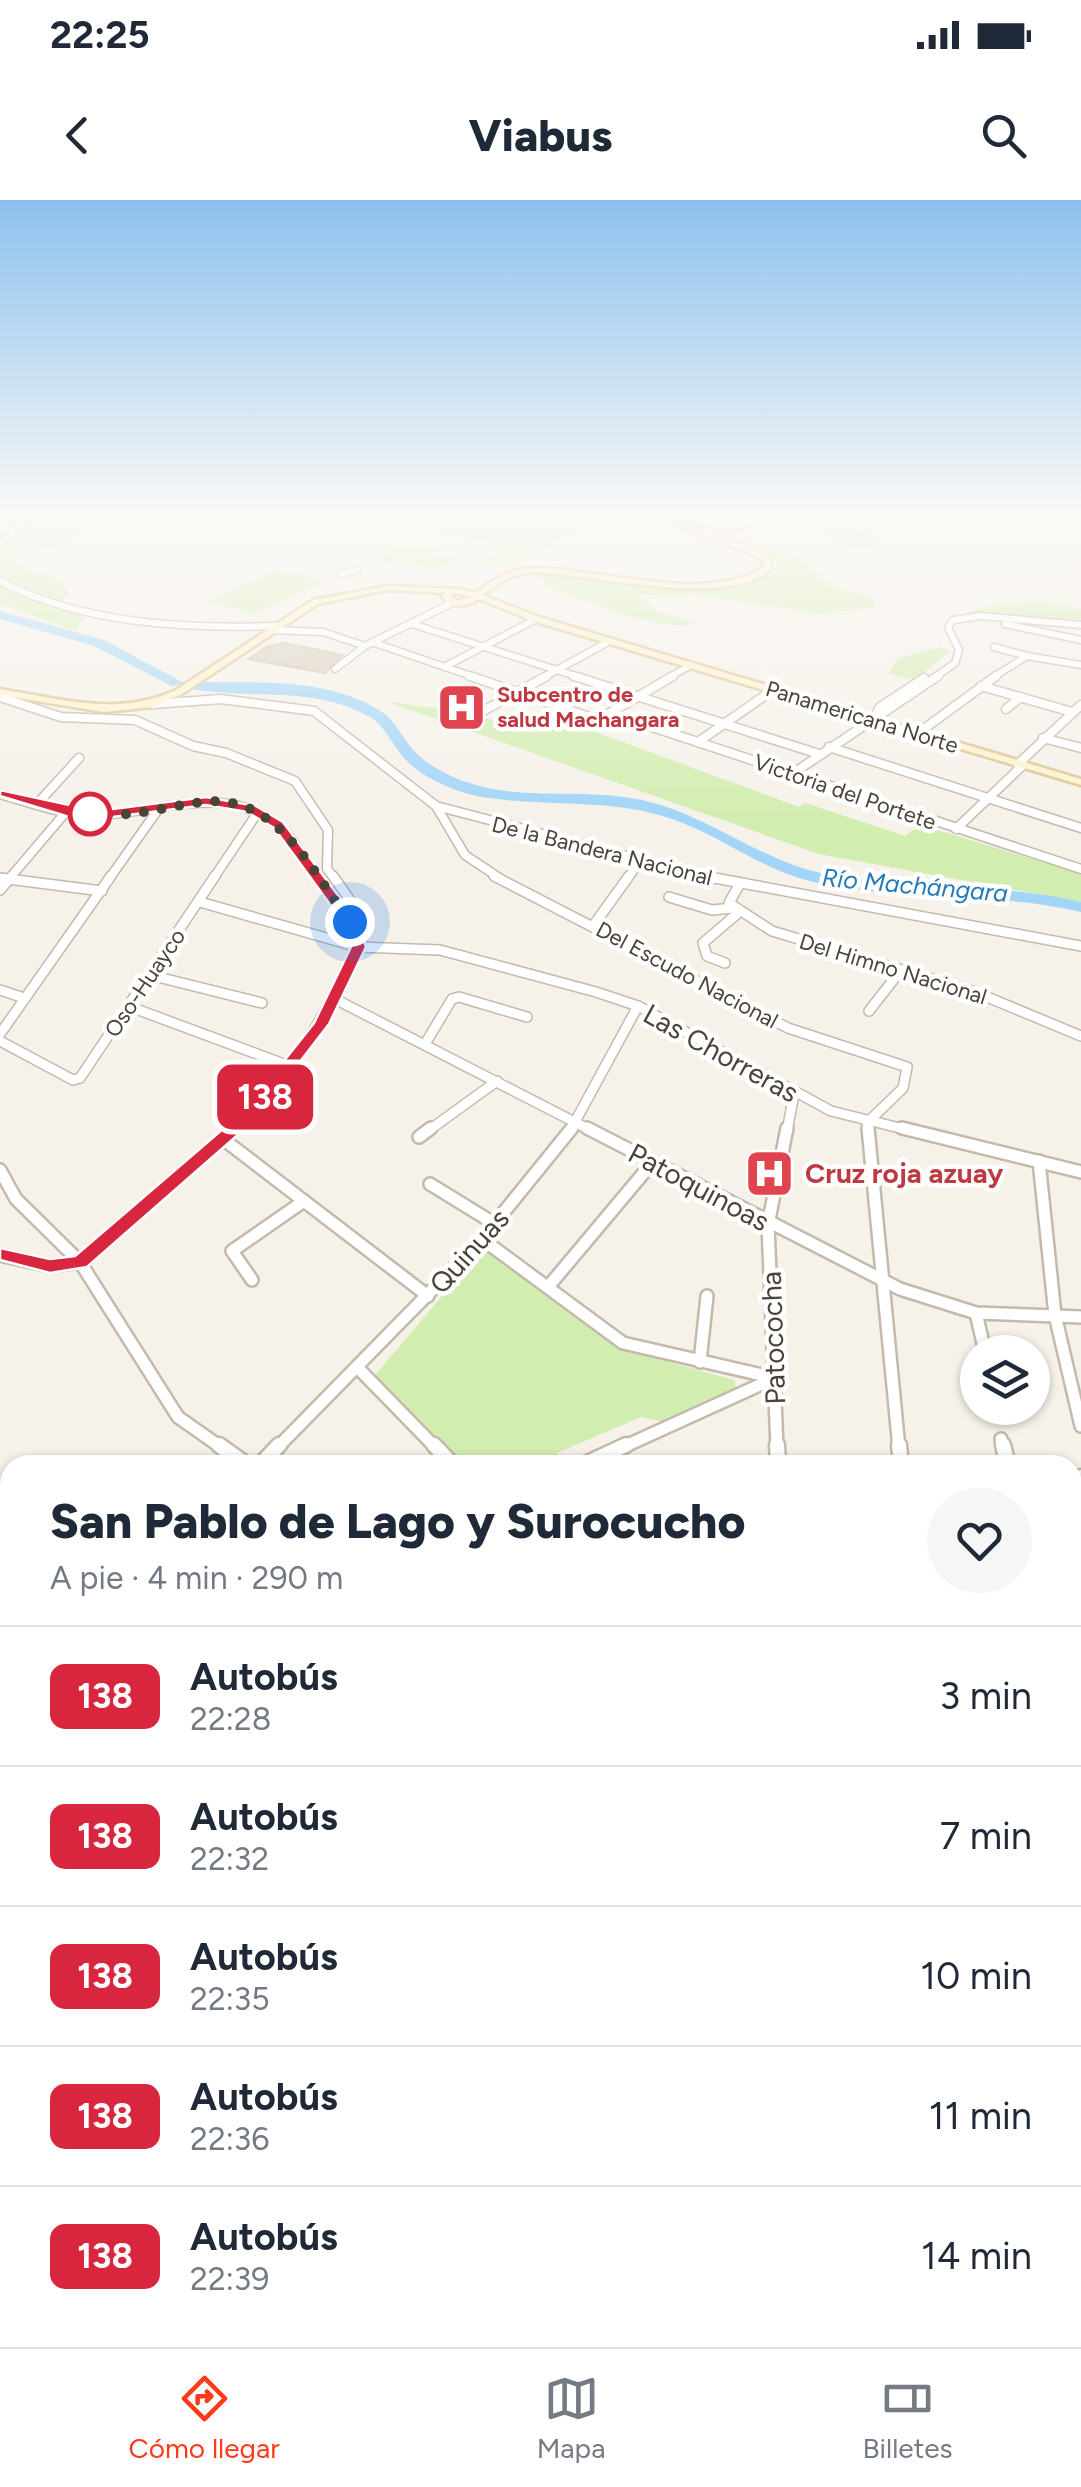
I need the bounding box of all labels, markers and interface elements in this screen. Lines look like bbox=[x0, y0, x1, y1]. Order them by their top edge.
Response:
text: 22:25 bbox=[50, 12, 150, 58]
icon: back bbox=[50, 108, 105, 163]
text: Viabus bbox=[468, 108, 613, 162]
icon: search bbox=[976, 108, 1031, 163]
street label: Panamericana Norte bbox=[762, 675, 962, 759]
hospital icon: Subcentro de salud Machangara bbox=[436, 681, 488, 733]
place label: Subcentro de salud Machangara bbox=[497, 681, 680, 733]
street label: Victoria del Portete bbox=[750, 748, 940, 836]
unlabelled marker bbox=[69, 793, 111, 835]
street label: De la Bandera Nacional bbox=[489, 811, 715, 891]
water label: Río Machángara bbox=[821, 862, 1009, 908]
your location bbox=[325, 897, 375, 947]
street label: Del Escudo Nacional bbox=[591, 916, 783, 1034]
street label: Oso-Huayco bbox=[99, 924, 191, 1042]
street label: Del Himno Nacional bbox=[796, 928, 990, 1010]
street label: Las Chorreras bbox=[638, 996, 804, 1110]
line badge: 138 bbox=[208, 1064, 322, 1130]
text: 138 bbox=[237, 1076, 293, 1118]
street label: Patoquinoas bbox=[623, 1136, 775, 1238]
hospital icon: Cruz roja azuay bbox=[744, 1147, 796, 1199]
place label: Cruz roja azuay bbox=[805, 1156, 1004, 1190]
street label: Quinuas bbox=[422, 1202, 516, 1300]
street label: Patococha bbox=[754, 1271, 792, 1405]
map controls bbox=[960, 1335, 1050, 1425]
button: layers bbox=[960, 1335, 1050, 1425]
button: heart bbox=[927, 1488, 1032, 1593]
text: San Pablo de Lago y Surocucho bbox=[50, 1492, 745, 1550]
text: A pie · 4 min · 290 m bbox=[50, 1559, 343, 1597]
text: Autobús bbox=[190, 1654, 338, 1700]
text: 3 min bbox=[940, 1673, 1032, 1719]
text: 138 bbox=[77, 1675, 133, 1717]
text: 22:28 bbox=[190, 1700, 271, 1738]
text: Autobús bbox=[190, 1794, 338, 1840]
text: 7 min bbox=[940, 1813, 1032, 1859]
text: 138 bbox=[77, 1815, 133, 1857]
text: 22:32 bbox=[190, 1840, 269, 1878]
text: Autobús bbox=[190, 1934, 338, 1980]
text: 10 min bbox=[920, 1953, 1032, 1999]
text: 138 bbox=[77, 1955, 133, 1997]
text: 22:35 bbox=[190, 1980, 270, 2018]
text: Autobús bbox=[190, 2074, 338, 2120]
text: 11 min bbox=[929, 2093, 1032, 2139]
text: 138 bbox=[77, 2095, 133, 2137]
text: 22:36 bbox=[190, 2120, 269, 2158]
text: Autobús bbox=[190, 2214, 338, 2260]
text: 14 min bbox=[921, 2233, 1032, 2279]
text: 138 bbox=[77, 2235, 133, 2277]
text: 22:39 bbox=[190, 2260, 269, 2298]
tab: Cómo llegar bbox=[128, 2371, 280, 2465]
tab: Mapa bbox=[537, 2371, 605, 2465]
tab: Billetes bbox=[862, 2371, 952, 2465]

